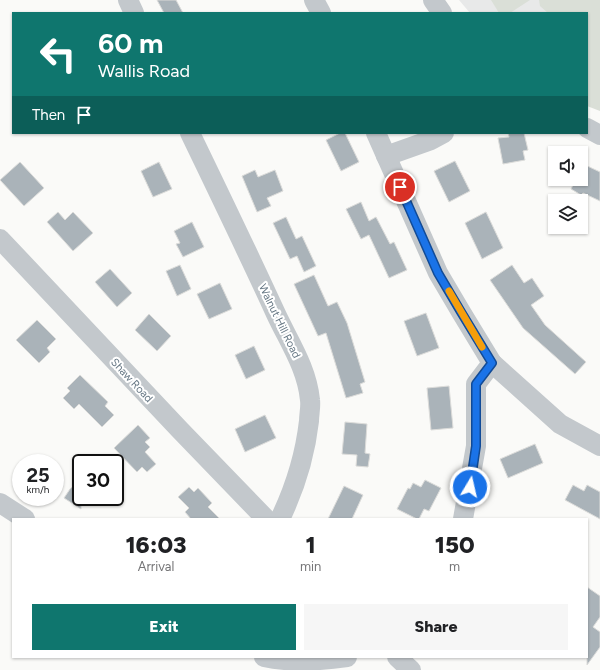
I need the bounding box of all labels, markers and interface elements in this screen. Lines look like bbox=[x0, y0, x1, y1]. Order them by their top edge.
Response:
text: 60 m bbox=[98, 26, 163, 60]
icon: left bbox=[32, 28, 84, 80]
text: Wallis Road bbox=[98, 60, 190, 82]
icon: arrive bbox=[73, 104, 95, 126]
text: Then bbox=[32, 106, 65, 124]
map controls bbox=[548, 146, 588, 234]
button: sound bbox=[548, 146, 588, 186]
pin bbox=[383, 170, 417, 204]
icon: arrive bbox=[389, 176, 411, 198]
button: layers bbox=[548, 194, 588, 234]
street label: Walnut Hill Road bbox=[256, 282, 303, 360]
street label: Shaw Road bbox=[108, 356, 155, 405]
speed limit sign: 30 bbox=[72, 454, 124, 506]
text: 25 bbox=[26, 463, 50, 487]
position arrow bbox=[449, 466, 491, 508]
text: km/h bbox=[27, 483, 49, 496]
text: 16:03 bbox=[125, 530, 187, 559]
text: 1 bbox=[306, 530, 316, 559]
text: 150 bbox=[435, 530, 475, 559]
text: Arrival bbox=[138, 559, 174, 574]
text: min bbox=[300, 559, 321, 574]
text: m bbox=[449, 559, 460, 574]
button: Exit bbox=[32, 604, 296, 650]
button: Share bbox=[304, 604, 568, 650]

